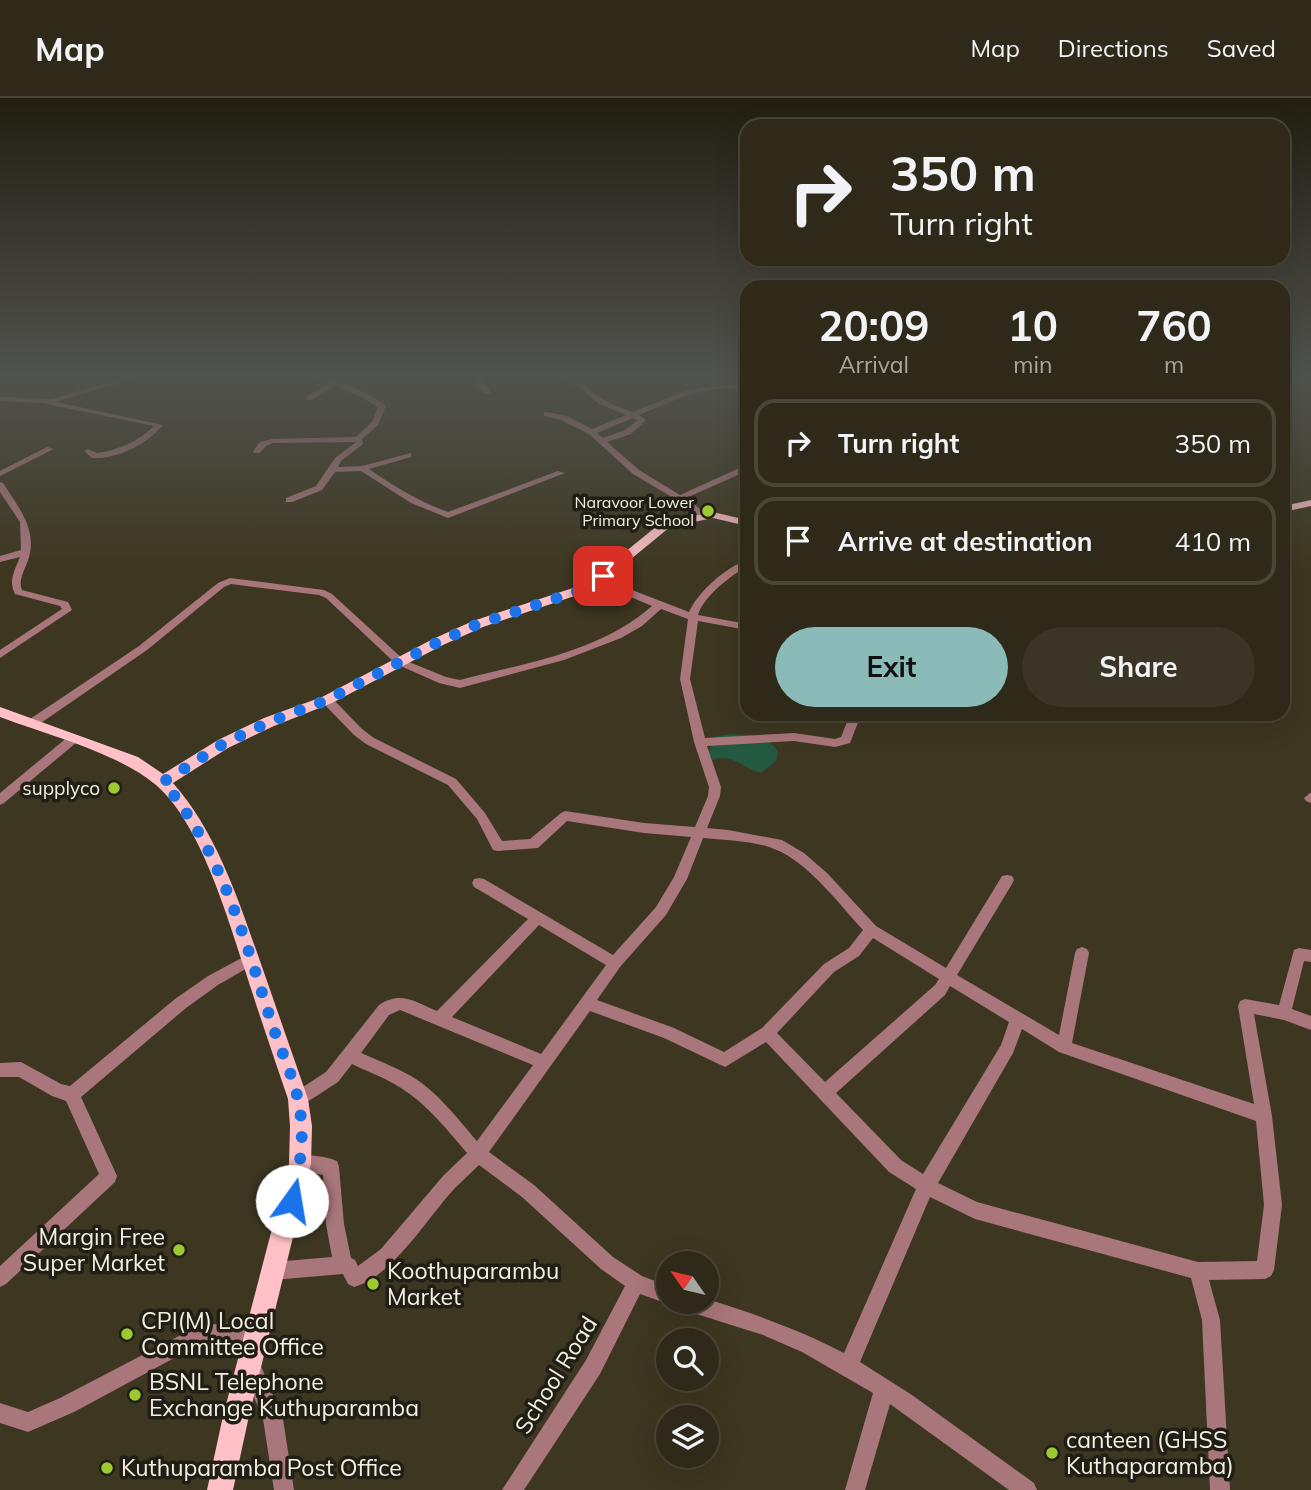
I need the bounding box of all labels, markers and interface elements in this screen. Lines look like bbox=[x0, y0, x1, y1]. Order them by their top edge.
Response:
text: Map bbox=[35, 28, 105, 69]
text: Map bbox=[970, 33, 1020, 63]
text: Directions bbox=[1058, 33, 1169, 63]
text: Saved bbox=[1207, 33, 1276, 63]
text: 350 m bbox=[890, 142, 1036, 203]
icon: right bbox=[775, 147, 866, 238]
text: Turn right bbox=[890, 203, 1033, 243]
text: 20:09 bbox=[818, 299, 929, 352]
text: 10 bbox=[1008, 299, 1058, 352]
text: 760 bbox=[1136, 299, 1212, 352]
text: Arrival bbox=[839, 350, 909, 379]
text: min bbox=[1013, 350, 1052, 379]
text: m bbox=[1164, 350, 1184, 379]
icon: right bbox=[779, 424, 817, 462]
text: Turn right bbox=[838, 427, 959, 460]
text: 350 m bbox=[1175, 427, 1251, 460]
place label: Naravoor Lower Primary School bbox=[575, 492, 694, 530]
marker: Naravoor Lower Primary School bbox=[700, 503, 716, 519]
icon: arrive bbox=[779, 522, 817, 560]
text: Arrive at destination bbox=[838, 525, 1093, 558]
text: 410 m bbox=[1175, 525, 1251, 558]
pin bbox=[573, 546, 633, 606]
icon: arrive bbox=[584, 557, 622, 595]
button: Exit bbox=[775, 627, 1008, 707]
button: Share bbox=[1022, 627, 1255, 707]
place label: supplyco bbox=[22, 776, 100, 800]
marker: supplyco bbox=[106, 780, 122, 796]
position arrow bbox=[255, 1164, 329, 1238]
place label: Margin Free Super Market bbox=[23, 1222, 165, 1277]
marker: Margin Free Super Market bbox=[171, 1242, 187, 1258]
north arrow bbox=[656, 1251, 719, 1314]
map controls bbox=[656, 1251, 719, 1468]
place label: Koothuparambu Market bbox=[387, 1256, 559, 1311]
marker: Koothuparambu Market bbox=[365, 1276, 381, 1292]
place label: CPI(M) Local Committee Office bbox=[141, 1306, 324, 1361]
street label: School Road bbox=[508, 1311, 603, 1439]
marker: CPI(M) Local Committee Office bbox=[119, 1326, 135, 1342]
button: search bbox=[656, 1328, 719, 1391]
place label: BSNL Telephone Exchange Kuthuparamba bbox=[149, 1367, 419, 1422]
marker: BSNL Telephone Exchange Kuthuparamba bbox=[127, 1387, 143, 1403]
button: layers bbox=[656, 1405, 719, 1468]
place label: canteen (GHSS Kuthaparamba) bbox=[1066, 1425, 1234, 1480]
marker: canteen (GHSS Kuthaparamba) bbox=[1044, 1445, 1060, 1461]
place label: Kuthuparamba Post Office bbox=[121, 1453, 402, 1482]
marker: Kuthuparamba Post Office bbox=[99, 1460, 115, 1476]

